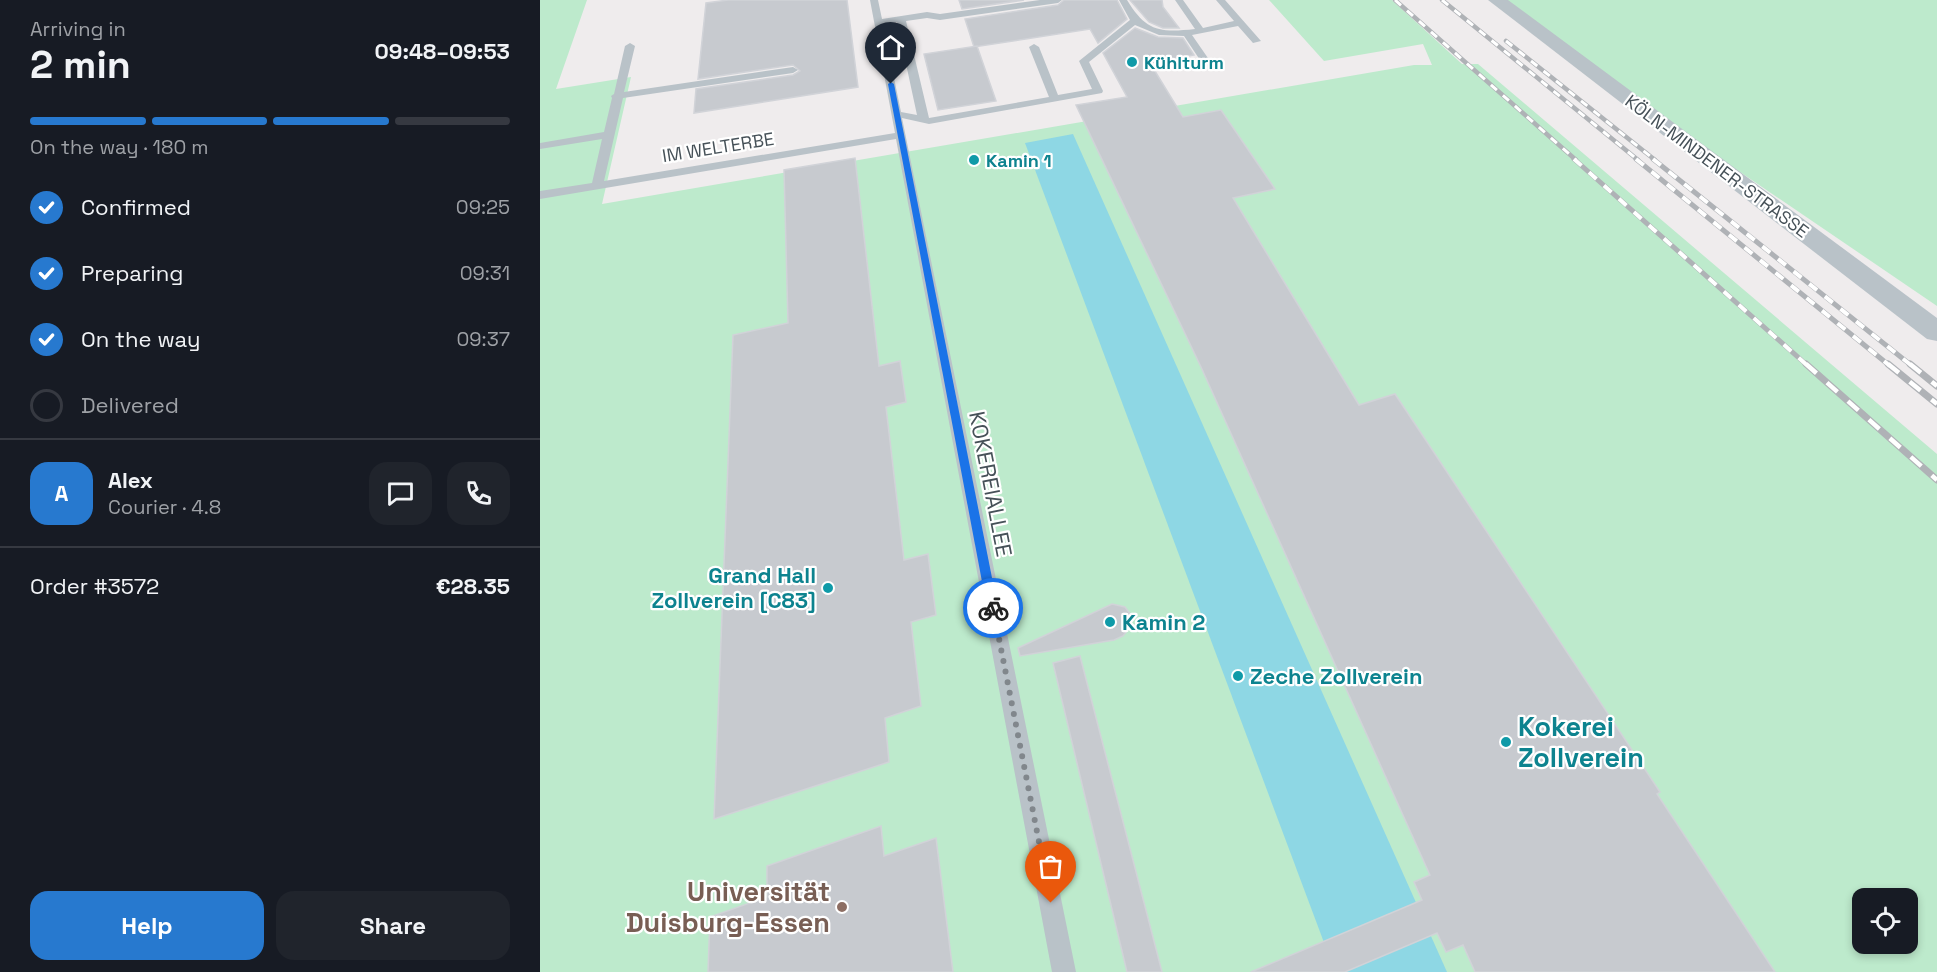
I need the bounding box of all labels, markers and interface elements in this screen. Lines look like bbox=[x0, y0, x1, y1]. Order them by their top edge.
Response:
text: Arriving in bbox=[30, 16, 126, 42]
pin bbox=[865, 22, 916, 84]
icon: home bbox=[874, 31, 907, 64]
text: 09:48–09:53 bbox=[375, 37, 510, 65]
text: 2 min bbox=[30, 40, 131, 89]
place label: Kühlturm bbox=[1144, 51, 1224, 74]
marker: Kühlturm bbox=[1125, 55, 1139, 69]
street label: KÖLN-MINDENER-STRASSE bbox=[1621, 89, 1813, 243]
street label: IM WELTERBE bbox=[661, 127, 775, 167]
text: On the way · 180 m bbox=[30, 134, 209, 160]
place label: Kamin 1 bbox=[986, 149, 1052, 172]
marker: Kamin 1 bbox=[967, 153, 981, 167]
icon: check bbox=[30, 191, 63, 224]
text: Confirmed bbox=[81, 193, 191, 221]
text: 09:25 bbox=[456, 194, 510, 220]
icon: check bbox=[30, 257, 63, 290]
text: Preparing bbox=[81, 259, 183, 287]
text: 09:31 bbox=[460, 260, 510, 286]
icon: check bbox=[30, 323, 63, 356]
text: On the way bbox=[81, 325, 200, 353]
text: 09:37 bbox=[457, 326, 510, 352]
text: Delivered bbox=[81, 391, 179, 419]
street label: KOKEREIALLEE bbox=[963, 409, 1019, 559]
button: chat bbox=[369, 462, 432, 525]
button: phone bbox=[447, 462, 510, 525]
text: Alex bbox=[108, 466, 153, 494]
text: A bbox=[55, 479, 68, 507]
text: Courier · 4.8 bbox=[108, 494, 221, 520]
place label: Grand Hall Zollverein [C83] bbox=[651, 561, 816, 614]
text: Order #3572 bbox=[30, 572, 159, 600]
text: €28.35 bbox=[436, 572, 510, 600]
courier bbox=[963, 578, 1023, 638]
marker: Grand Hall Zollverein [C83] bbox=[821, 581, 835, 595]
icon: bike bbox=[977, 592, 1010, 625]
place label: Kamin 2 bbox=[1122, 608, 1205, 636]
marker: Kamin 2 bbox=[1103, 615, 1117, 629]
place label: Zeche Zollverein bbox=[1250, 662, 1422, 690]
marker: Zeche Zollverein bbox=[1231, 669, 1245, 683]
place label: Kokerei Zollverein bbox=[1518, 709, 1644, 775]
marker: Kokerei Zollverein bbox=[1499, 735, 1513, 749]
pin bbox=[1025, 841, 1076, 903]
icon: bag bbox=[1034, 850, 1067, 883]
place label: Universität Duisburg-Essen bbox=[626, 874, 830, 940]
map controls bbox=[1852, 888, 1918, 954]
button: locate bbox=[1852, 888, 1918, 954]
button: Help bbox=[30, 891, 264, 960]
button: Share bbox=[276, 891, 510, 960]
marker: Universität Duisburg-Essen bbox=[835, 900, 849, 914]

